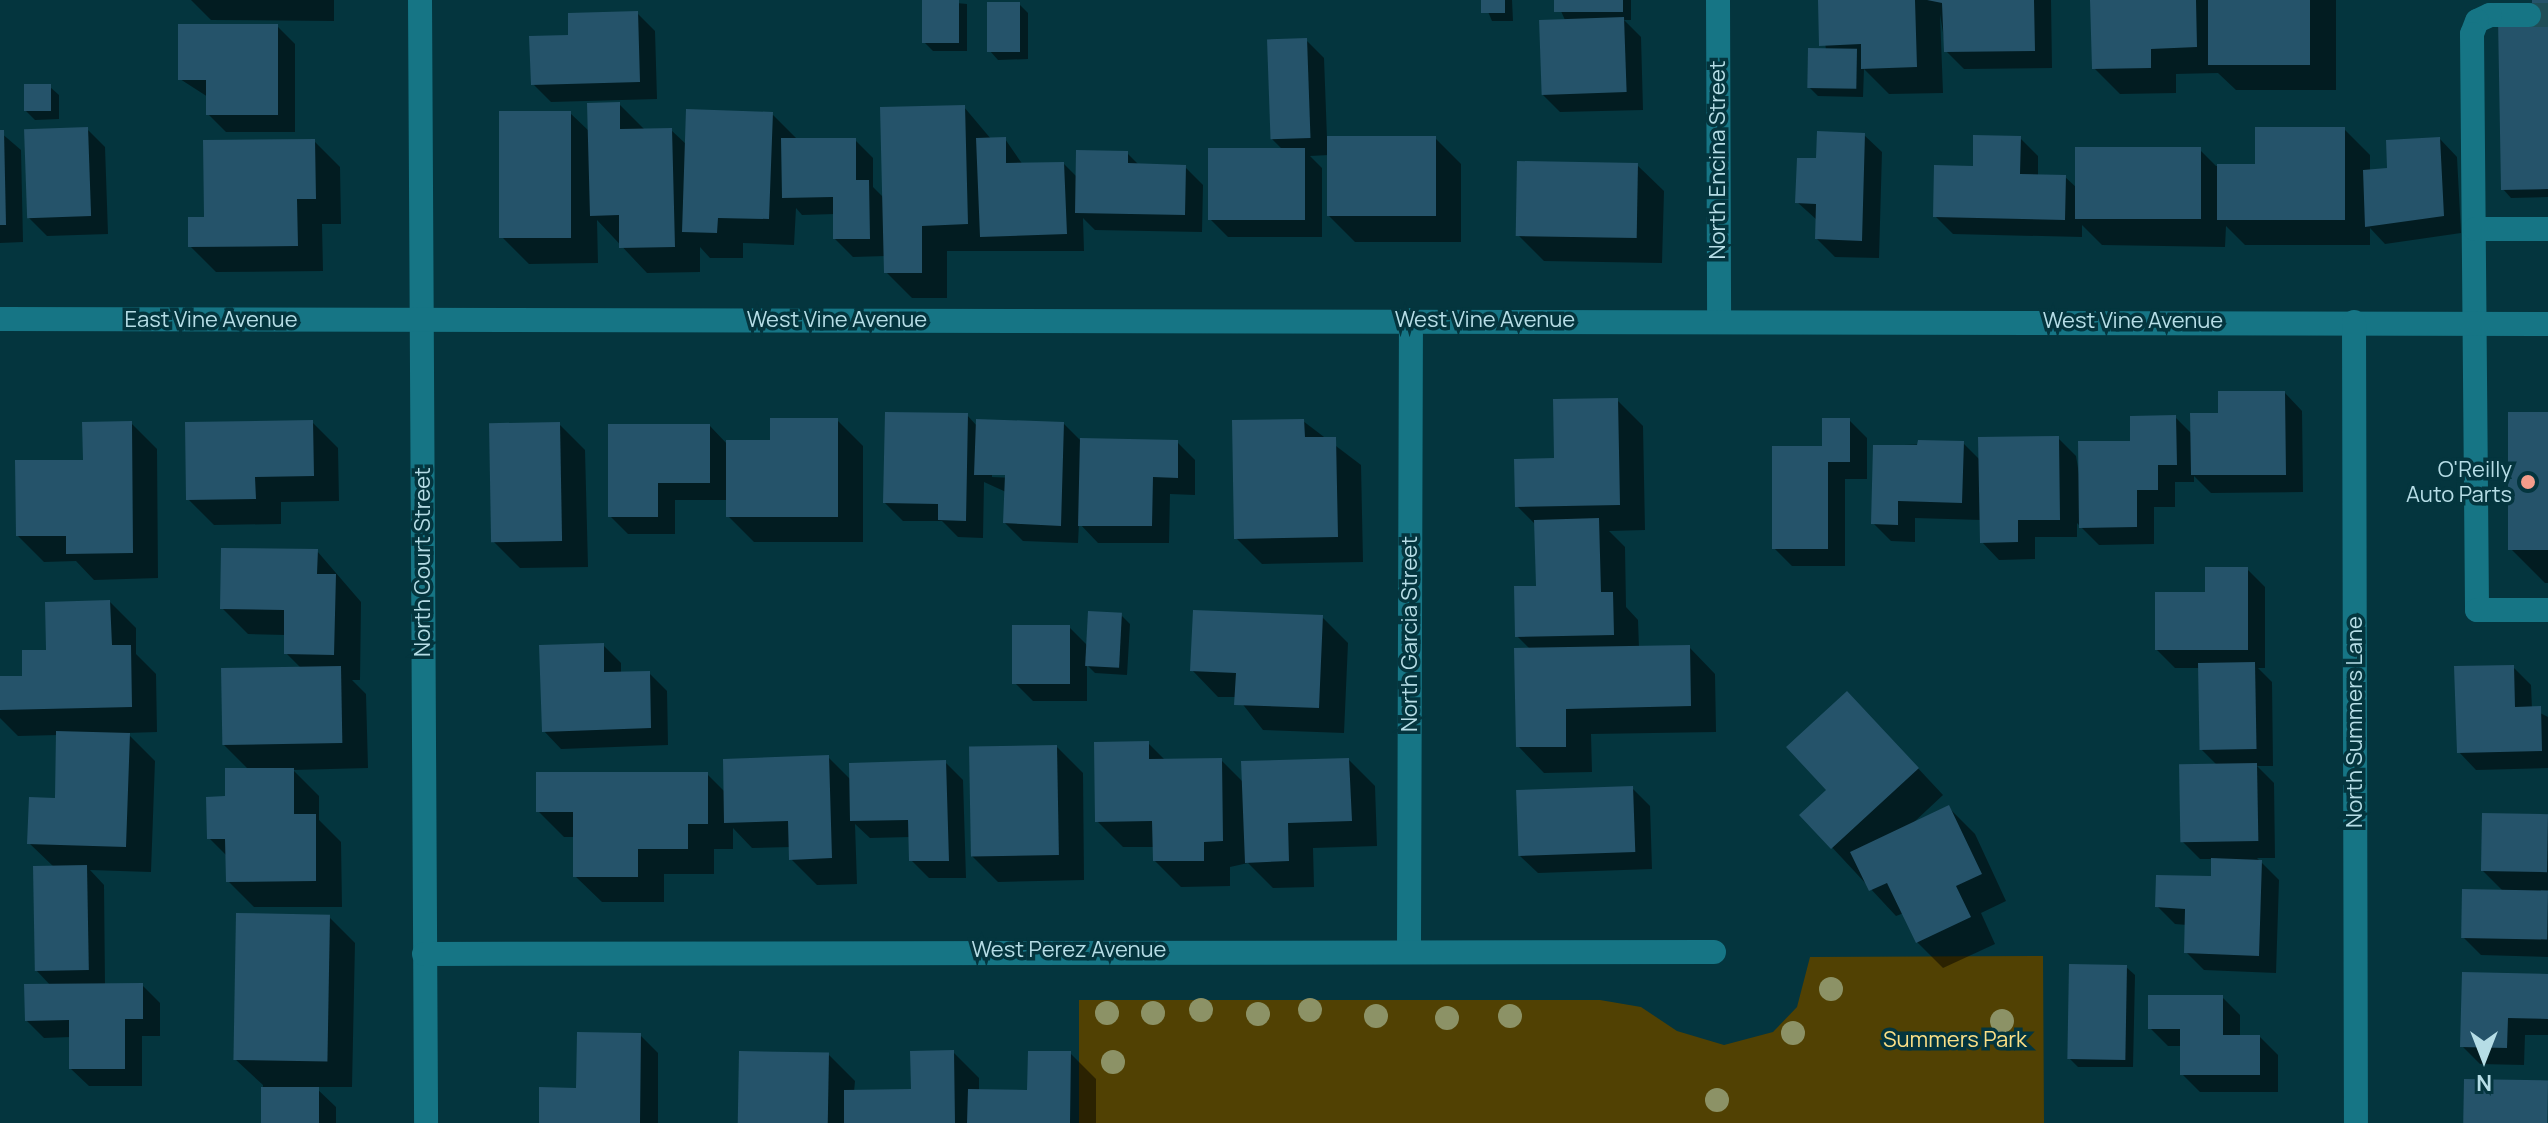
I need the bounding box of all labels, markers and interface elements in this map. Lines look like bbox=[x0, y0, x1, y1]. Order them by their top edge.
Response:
street label: North Encina Street bbox=[1705, 60, 1731, 260]
street label: East Vine Avenue bbox=[124, 307, 298, 333]
street label: West Vine Avenue bbox=[747, 307, 927, 333]
street label: West Vine Avenue bbox=[1395, 307, 1575, 333]
street label: West Vine Avenue bbox=[2043, 308, 2223, 334]
place label: O'Reilly Auto Parts bbox=[2406, 456, 2512, 508]
street label: North Court Street bbox=[410, 467, 436, 657]
marker: O'Reilly Auto Parts bbox=[2519, 473, 2537, 491]
street label: North Garcia Street bbox=[1397, 536, 1423, 732]
street label: North Summers Lane bbox=[2342, 616, 2368, 828]
street label: West Perez Avenue bbox=[972, 937, 1166, 963]
north arrow bbox=[2444, 1019, 2524, 1099]
park label: Summers Park bbox=[1883, 1027, 2027, 1053]
text: N bbox=[2476, 1068, 2492, 1098]

